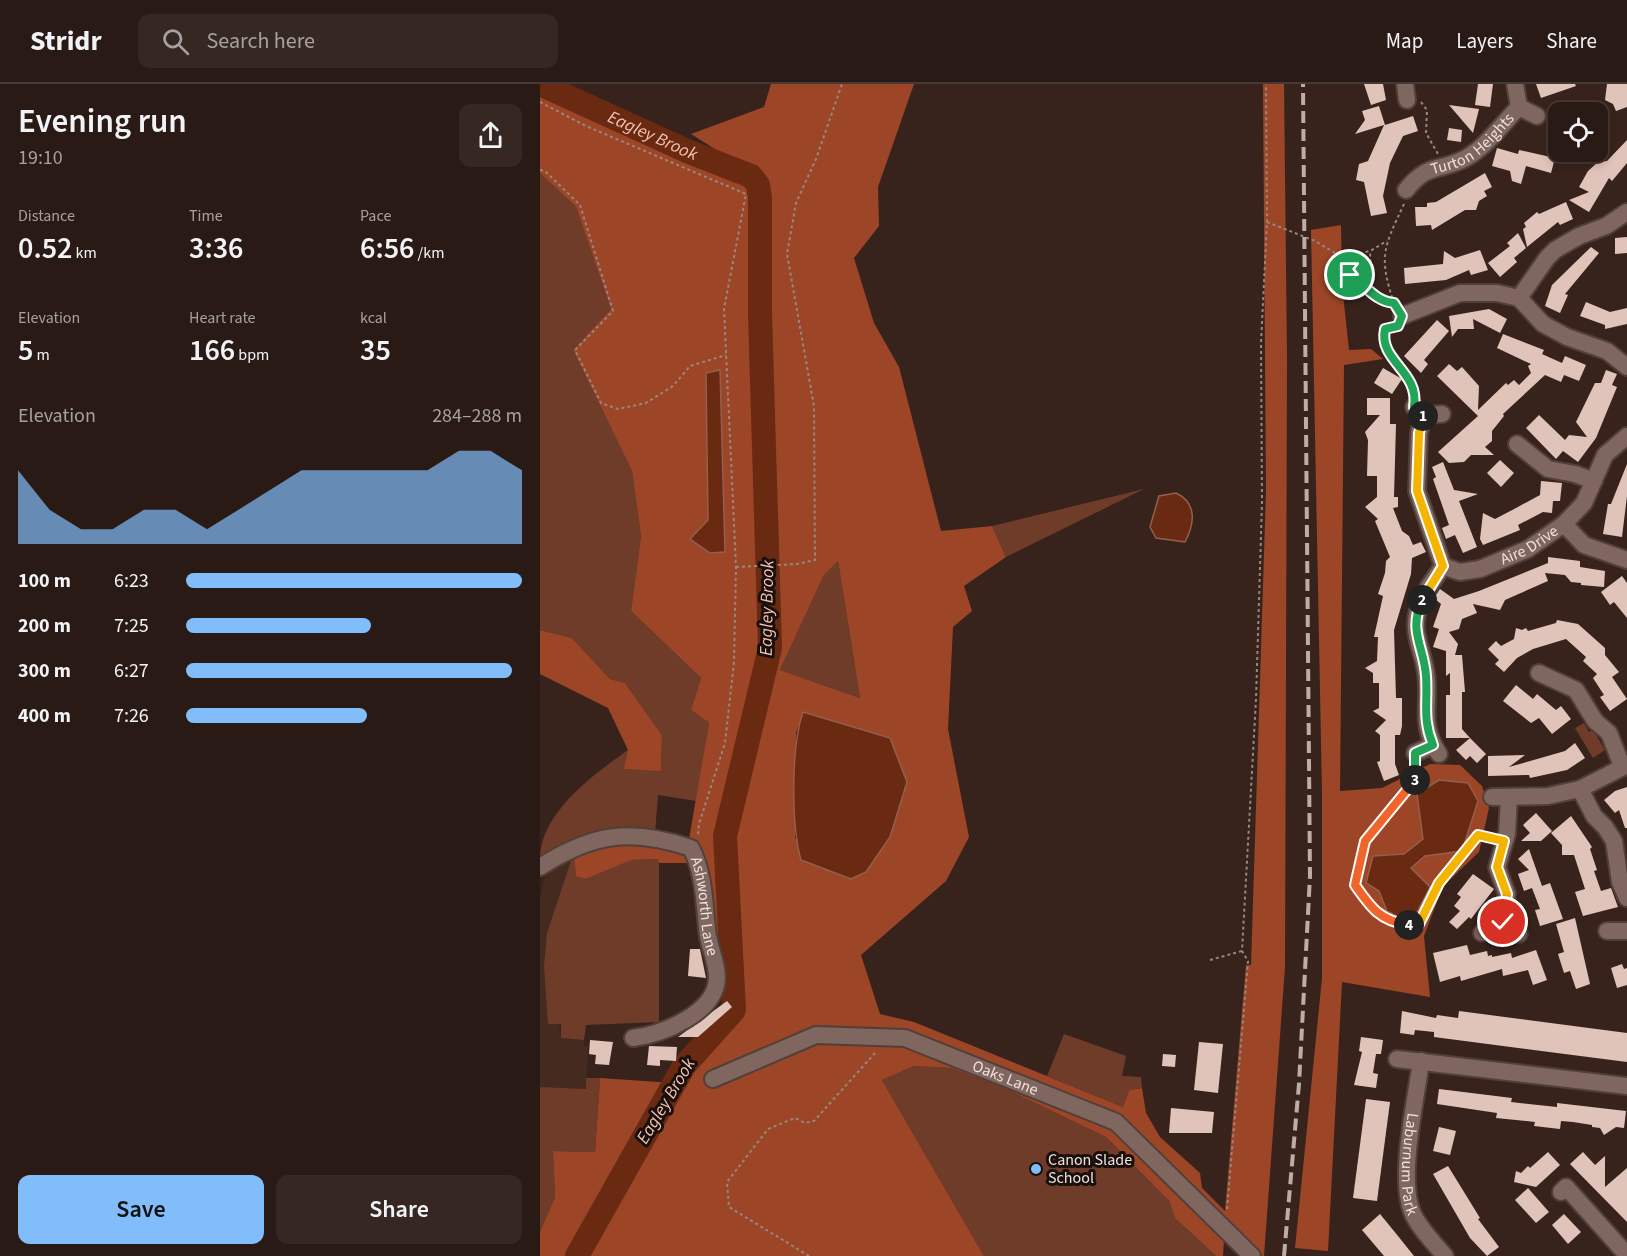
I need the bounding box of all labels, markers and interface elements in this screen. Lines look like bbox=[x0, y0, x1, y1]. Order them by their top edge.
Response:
search box bbox=[138, 14, 558, 68]
text: Stridr bbox=[30, 21, 102, 61]
icon: search bbox=[159, 25, 192, 58]
text: Search here bbox=[207, 25, 315, 57]
text: Map bbox=[1386, 26, 1423, 56]
text: Layers bbox=[1456, 26, 1513, 56]
text: Share bbox=[1546, 26, 1597, 56]
text: Evening run bbox=[18, 98, 187, 145]
map controls bbox=[1548, 102, 1608, 162]
button: locate bbox=[1548, 102, 1608, 162]
button: share bbox=[459, 104, 522, 167]
water label: Eagley Brook bbox=[604, 104, 702, 167]
street label: Turton Heights bbox=[1428, 108, 1519, 180]
text: 19:10 bbox=[18, 144, 63, 172]
text: Distance bbox=[18, 205, 75, 227]
text: Time bbox=[189, 205, 223, 227]
text: Pace bbox=[360, 205, 391, 227]
text: 0.52 bbox=[18, 227, 72, 270]
text: 3:36 bbox=[189, 227, 243, 270]
text: 6:56 bbox=[360, 227, 414, 270]
text: km bbox=[72, 242, 97, 264]
text: /km bbox=[414, 242, 444, 264]
pin bbox=[1324, 249, 1375, 300]
icon: arrive bbox=[1333, 258, 1366, 291]
text: Elevation bbox=[18, 307, 80, 329]
text: Heart rate bbox=[189, 307, 256, 329]
text: kcal bbox=[360, 307, 387, 329]
text: 5 bbox=[18, 329, 33, 372]
text: 166 bbox=[189, 329, 235, 372]
text: 35 bbox=[360, 329, 391, 372]
text: m bbox=[33, 344, 50, 366]
text: bpm bbox=[235, 344, 269, 366]
pin: 1 bbox=[1408, 401, 1438, 431]
text: Elevation bbox=[18, 402, 96, 430]
text: 284–288 m bbox=[432, 402, 522, 430]
text: 1 bbox=[1419, 405, 1427, 427]
street label: Aire Drive bbox=[1497, 520, 1563, 570]
water label: Eagley Brook bbox=[754, 559, 780, 656]
text: 100 m bbox=[18, 567, 71, 595]
text: 6:23 bbox=[114, 567, 149, 595]
pin: 2 bbox=[1407, 585, 1437, 615]
text: 2 bbox=[1418, 589, 1426, 611]
text: 200 m bbox=[18, 612, 71, 640]
text: 7:25 bbox=[114, 612, 149, 640]
text: 300 m bbox=[18, 657, 71, 685]
text: 6:27 bbox=[114, 657, 149, 685]
text: 400 m bbox=[18, 702, 71, 730]
text: 7:26 bbox=[114, 702, 149, 730]
pin: 3 bbox=[1400, 765, 1430, 795]
text: 3 bbox=[1411, 769, 1419, 791]
street label: Ashworth Lane bbox=[685, 854, 724, 959]
pin bbox=[1477, 896, 1528, 947]
icon: check bbox=[1486, 905, 1519, 938]
pin: 4 bbox=[1394, 910, 1424, 940]
text: 4 bbox=[1405, 914, 1413, 936]
water label: Eagley Brook bbox=[631, 1053, 702, 1149]
street label: Oaks Lane bbox=[969, 1055, 1042, 1101]
street label: Laburnum Park bbox=[1396, 1111, 1424, 1219]
place label: Canon Slade School bbox=[1048, 1149, 1132, 1189]
marker: Canon Slade School bbox=[1029, 1162, 1043, 1176]
button: Save bbox=[18, 1175, 264, 1244]
button: Share bbox=[276, 1175, 522, 1244]

